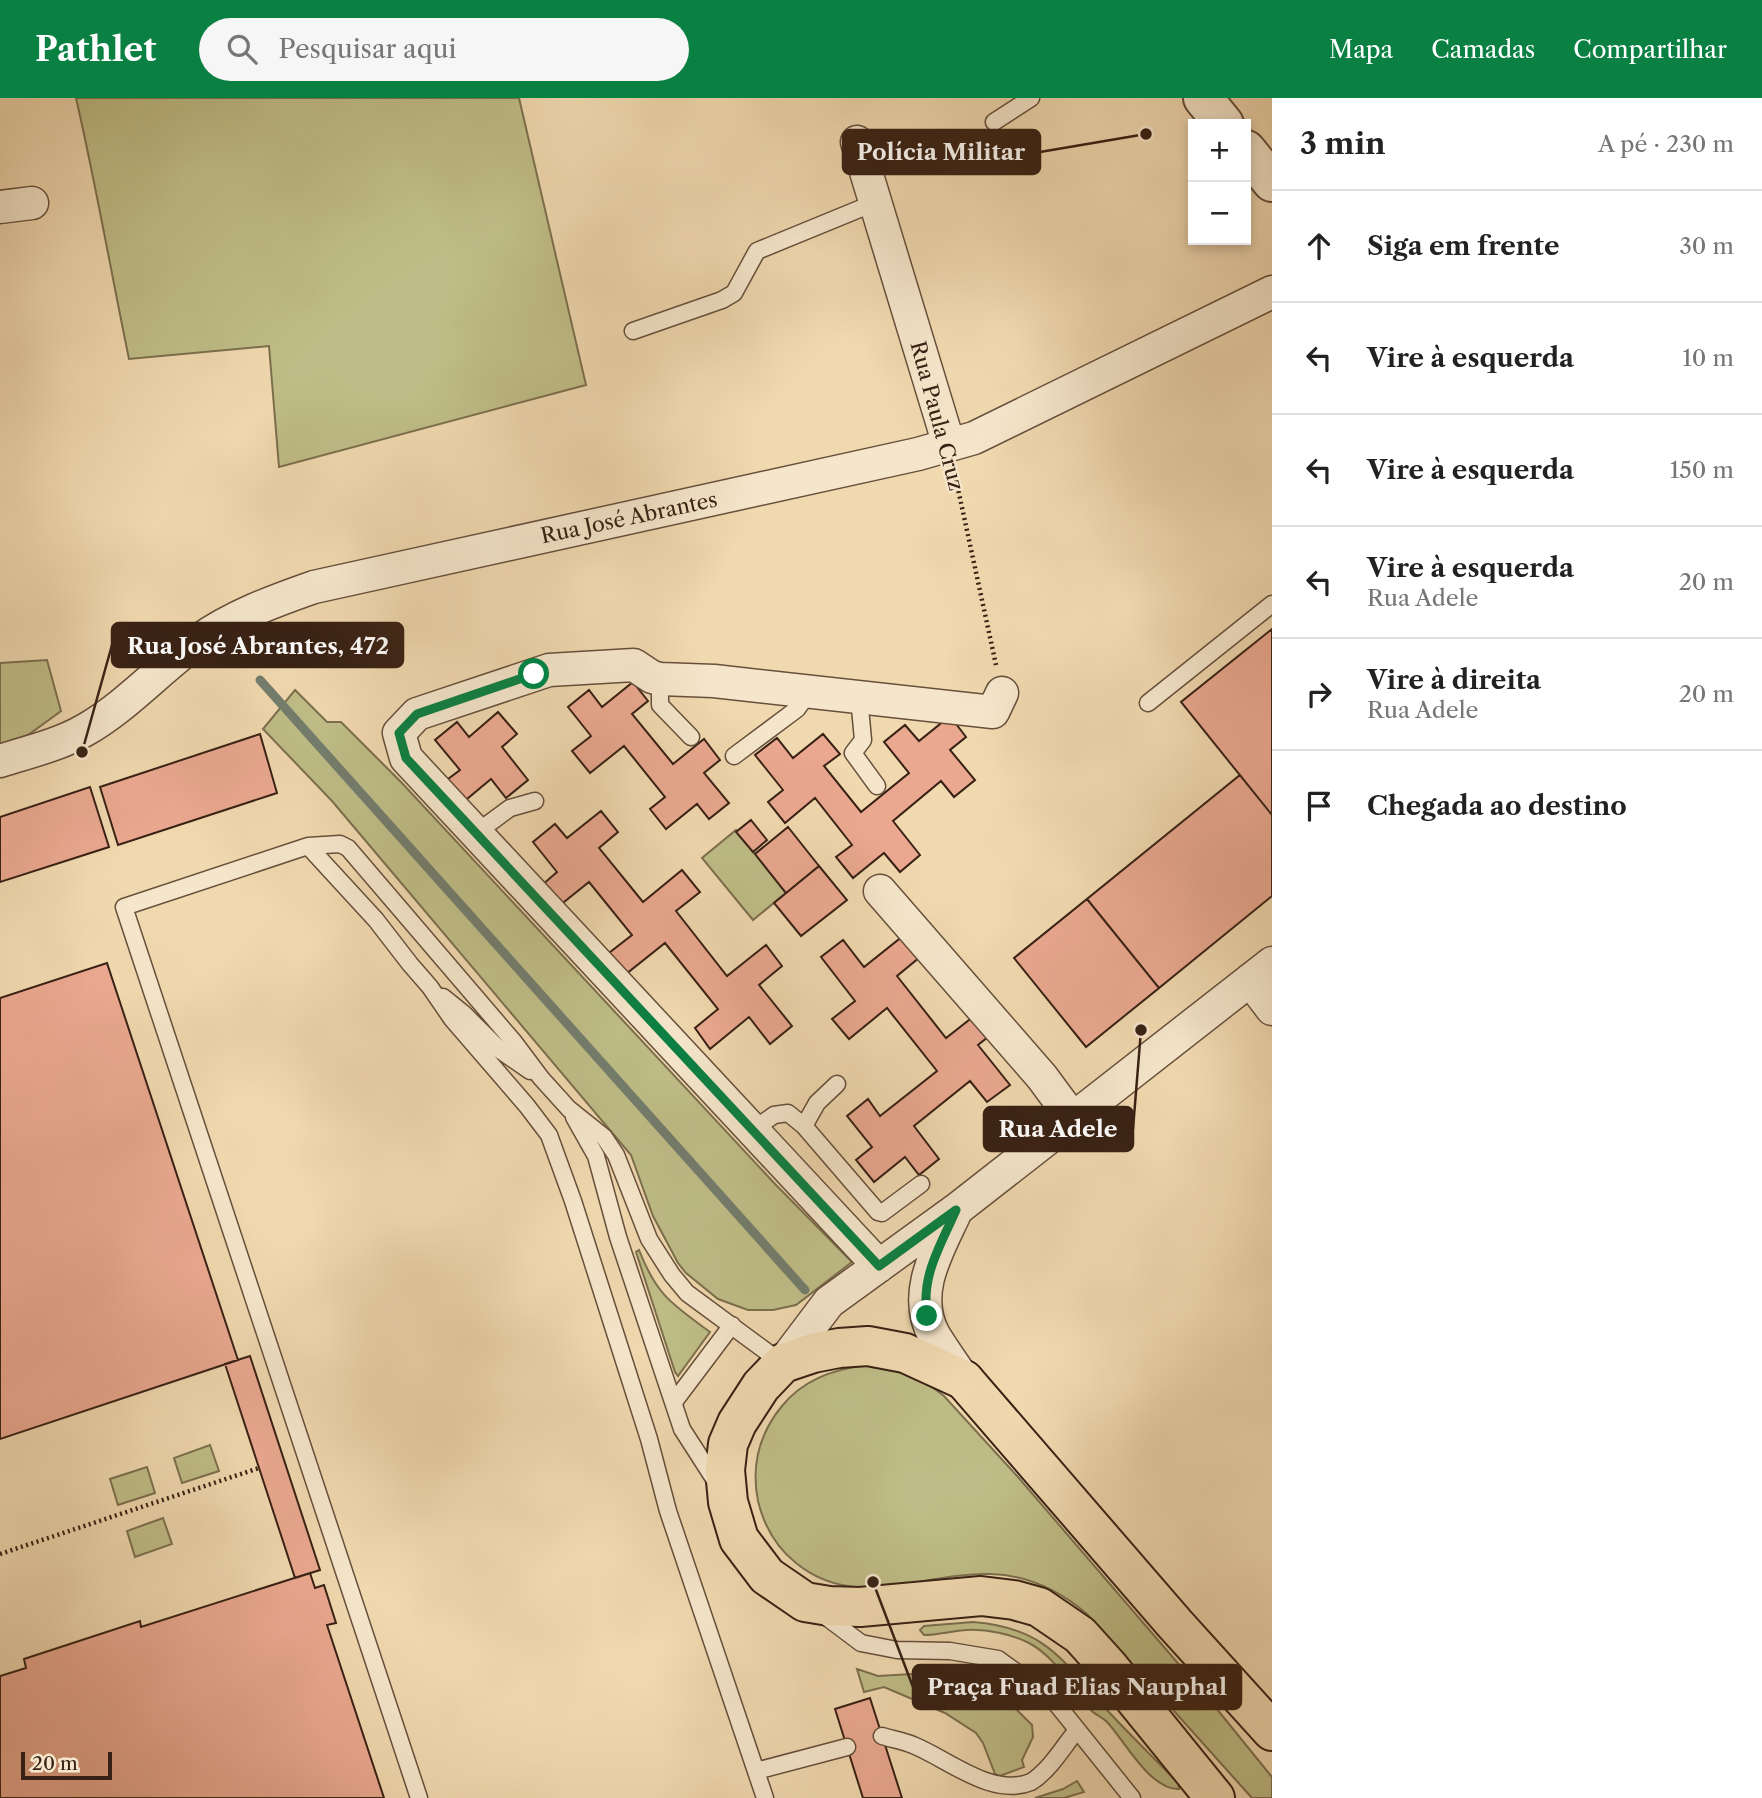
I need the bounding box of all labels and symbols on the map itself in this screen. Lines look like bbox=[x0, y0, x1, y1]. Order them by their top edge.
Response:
callout: Polícia Militar bbox=[843, 130, 1040, 174]
text: Polícia Militar bbox=[857, 138, 1026, 166]
street label: Rua Paula Cruz bbox=[906, 338, 969, 493]
street label: Rua José Abrantes bbox=[538, 487, 719, 548]
callout: Rua José Abrantes, 472 bbox=[112, 623, 403, 667]
text: Rua José Abrantes, 472 bbox=[127, 632, 389, 660]
route start bbox=[518, 658, 549, 689]
callout: Rua Adele bbox=[984, 1107, 1133, 1151]
text: Rua Adele bbox=[998, 1115, 1118, 1143]
route end bbox=[911, 1300, 942, 1331]
callout: Praça Fuad Elias Nauphal bbox=[913, 1665, 1241, 1709]
text: Praça Fuad Elias Nauphal bbox=[927, 1673, 1227, 1701]
scale bar bbox=[21, 1749, 112, 1781]

